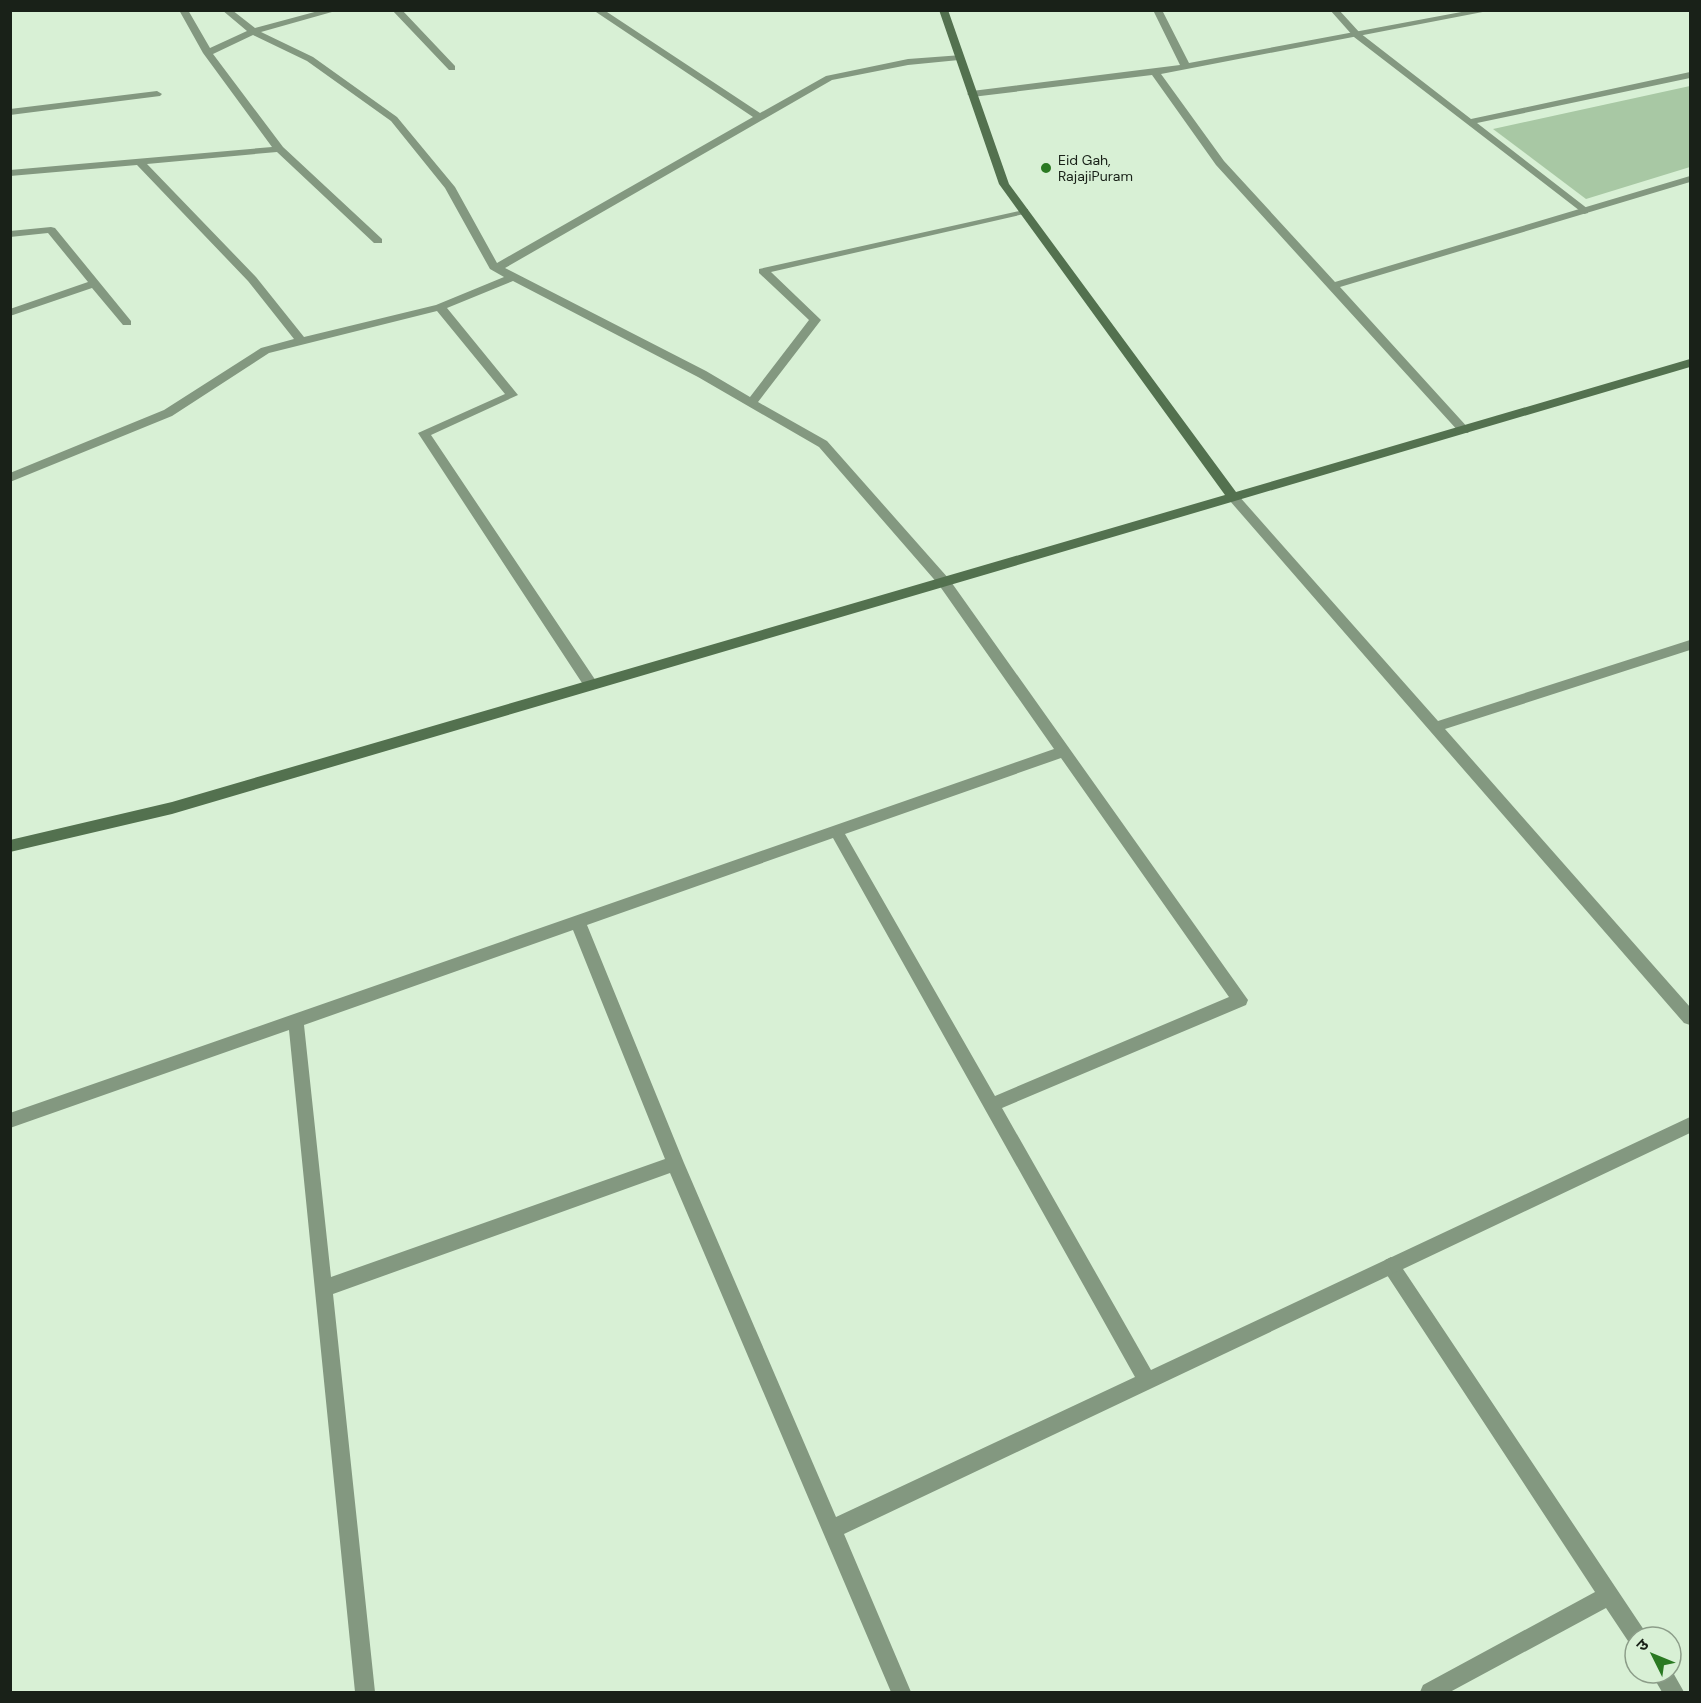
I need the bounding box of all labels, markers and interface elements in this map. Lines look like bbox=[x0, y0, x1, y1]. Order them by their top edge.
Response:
place label: Eid Gah, RajajiPuram bbox=[1058, 151, 1133, 185]
marker: Eid Gah, RajajiPuram bbox=[1039, 161, 1053, 175]
north arrow bbox=[1623, 1625, 1683, 1685]
text: उ bbox=[1632, 1634, 1654, 1656]

